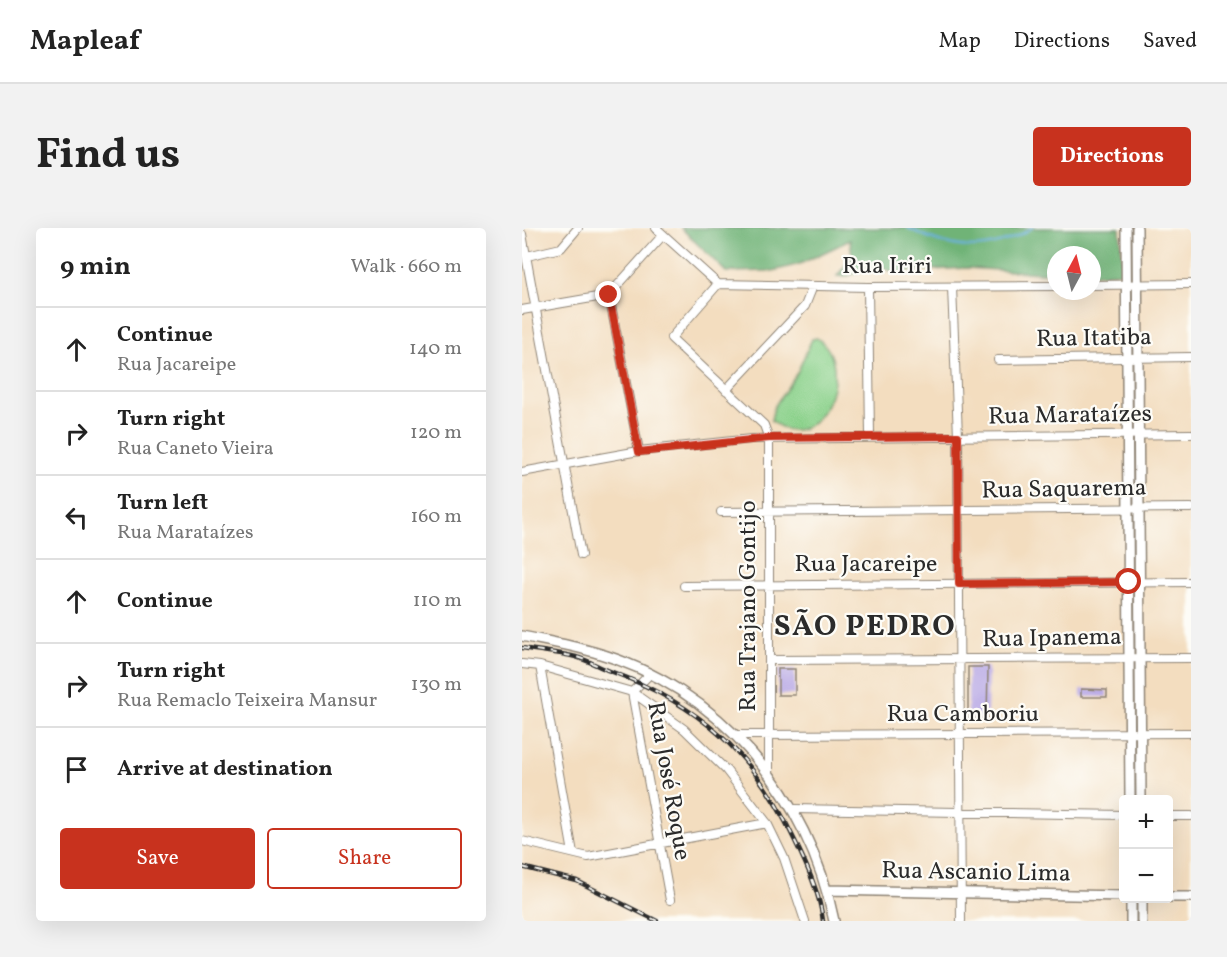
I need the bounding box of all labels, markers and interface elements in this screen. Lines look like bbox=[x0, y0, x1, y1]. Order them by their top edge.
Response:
text: Mapleaf bbox=[30, 22, 140, 61]
text: Map bbox=[939, 27, 981, 56]
text: Directions bbox=[1014, 27, 1110, 56]
text: Saved bbox=[1143, 27, 1197, 56]
text: Find us bbox=[36, 127, 180, 186]
button: Directions bbox=[1033, 127, 1191, 186]
north arrow bbox=[1047, 246, 1101, 300]
text: 9 min bbox=[60, 249, 131, 285]
street label: Rua Iriri bbox=[842, 250, 932, 284]
text: Walk · 660 m bbox=[351, 253, 462, 281]
route end bbox=[595, 281, 621, 307]
text: Continue bbox=[117, 320, 213, 351]
street label: Rua Itatiba bbox=[1036, 321, 1152, 357]
icon: ahead bbox=[60, 333, 93, 366]
text: 140 m bbox=[409, 335, 462, 363]
text: Rua Jacareipe bbox=[117, 351, 236, 379]
street label: Rua Marataízes bbox=[988, 398, 1152, 434]
text: Turn right bbox=[117, 404, 225, 435]
icon: right bbox=[60, 417, 93, 450]
text: 120 m bbox=[410, 419, 462, 447]
text: Rua Caneto Vieira bbox=[117, 435, 274, 463]
street label: Rua Saquarema bbox=[981, 472, 1147, 508]
text: Turn left bbox=[117, 488, 208, 519]
street label: Rua Trajano Gontijo bbox=[732, 500, 766, 712]
icon: left bbox=[60, 501, 93, 534]
text: 160 m bbox=[410, 503, 462, 531]
text: Rua Marataízes bbox=[117, 519, 254, 547]
street label: Rua Jacareipe bbox=[794, 548, 938, 582]
route start bbox=[1115, 568, 1141, 594]
icon: ahead bbox=[60, 585, 93, 618]
text: Continue bbox=[117, 586, 213, 617]
text: 110 m bbox=[413, 587, 462, 615]
district label: SÃO PEDRO bbox=[774, 606, 956, 648]
street label: Rua Ipanema bbox=[982, 621, 1122, 657]
text: Turn right bbox=[117, 656, 225, 687]
icon: right bbox=[60, 669, 93, 702]
text: 130 m bbox=[411, 671, 462, 699]
text: Rua Remaclo Teixeira Mansur bbox=[117, 687, 377, 715]
street label: Rua Camboriu bbox=[887, 698, 1039, 732]
street label: Rua José Roque bbox=[637, 699, 699, 863]
icon: arrive bbox=[60, 753, 93, 786]
text: Arrive at destination bbox=[117, 754, 333, 785]
map controls bbox=[1119, 795, 1173, 903]
button: + bbox=[1119, 795, 1173, 849]
button: Save bbox=[60, 828, 255, 889]
button: Share bbox=[267, 828, 462, 889]
button: − bbox=[1119, 849, 1173, 903]
street label: Rua Ascanio Lima bbox=[881, 854, 1071, 892]

